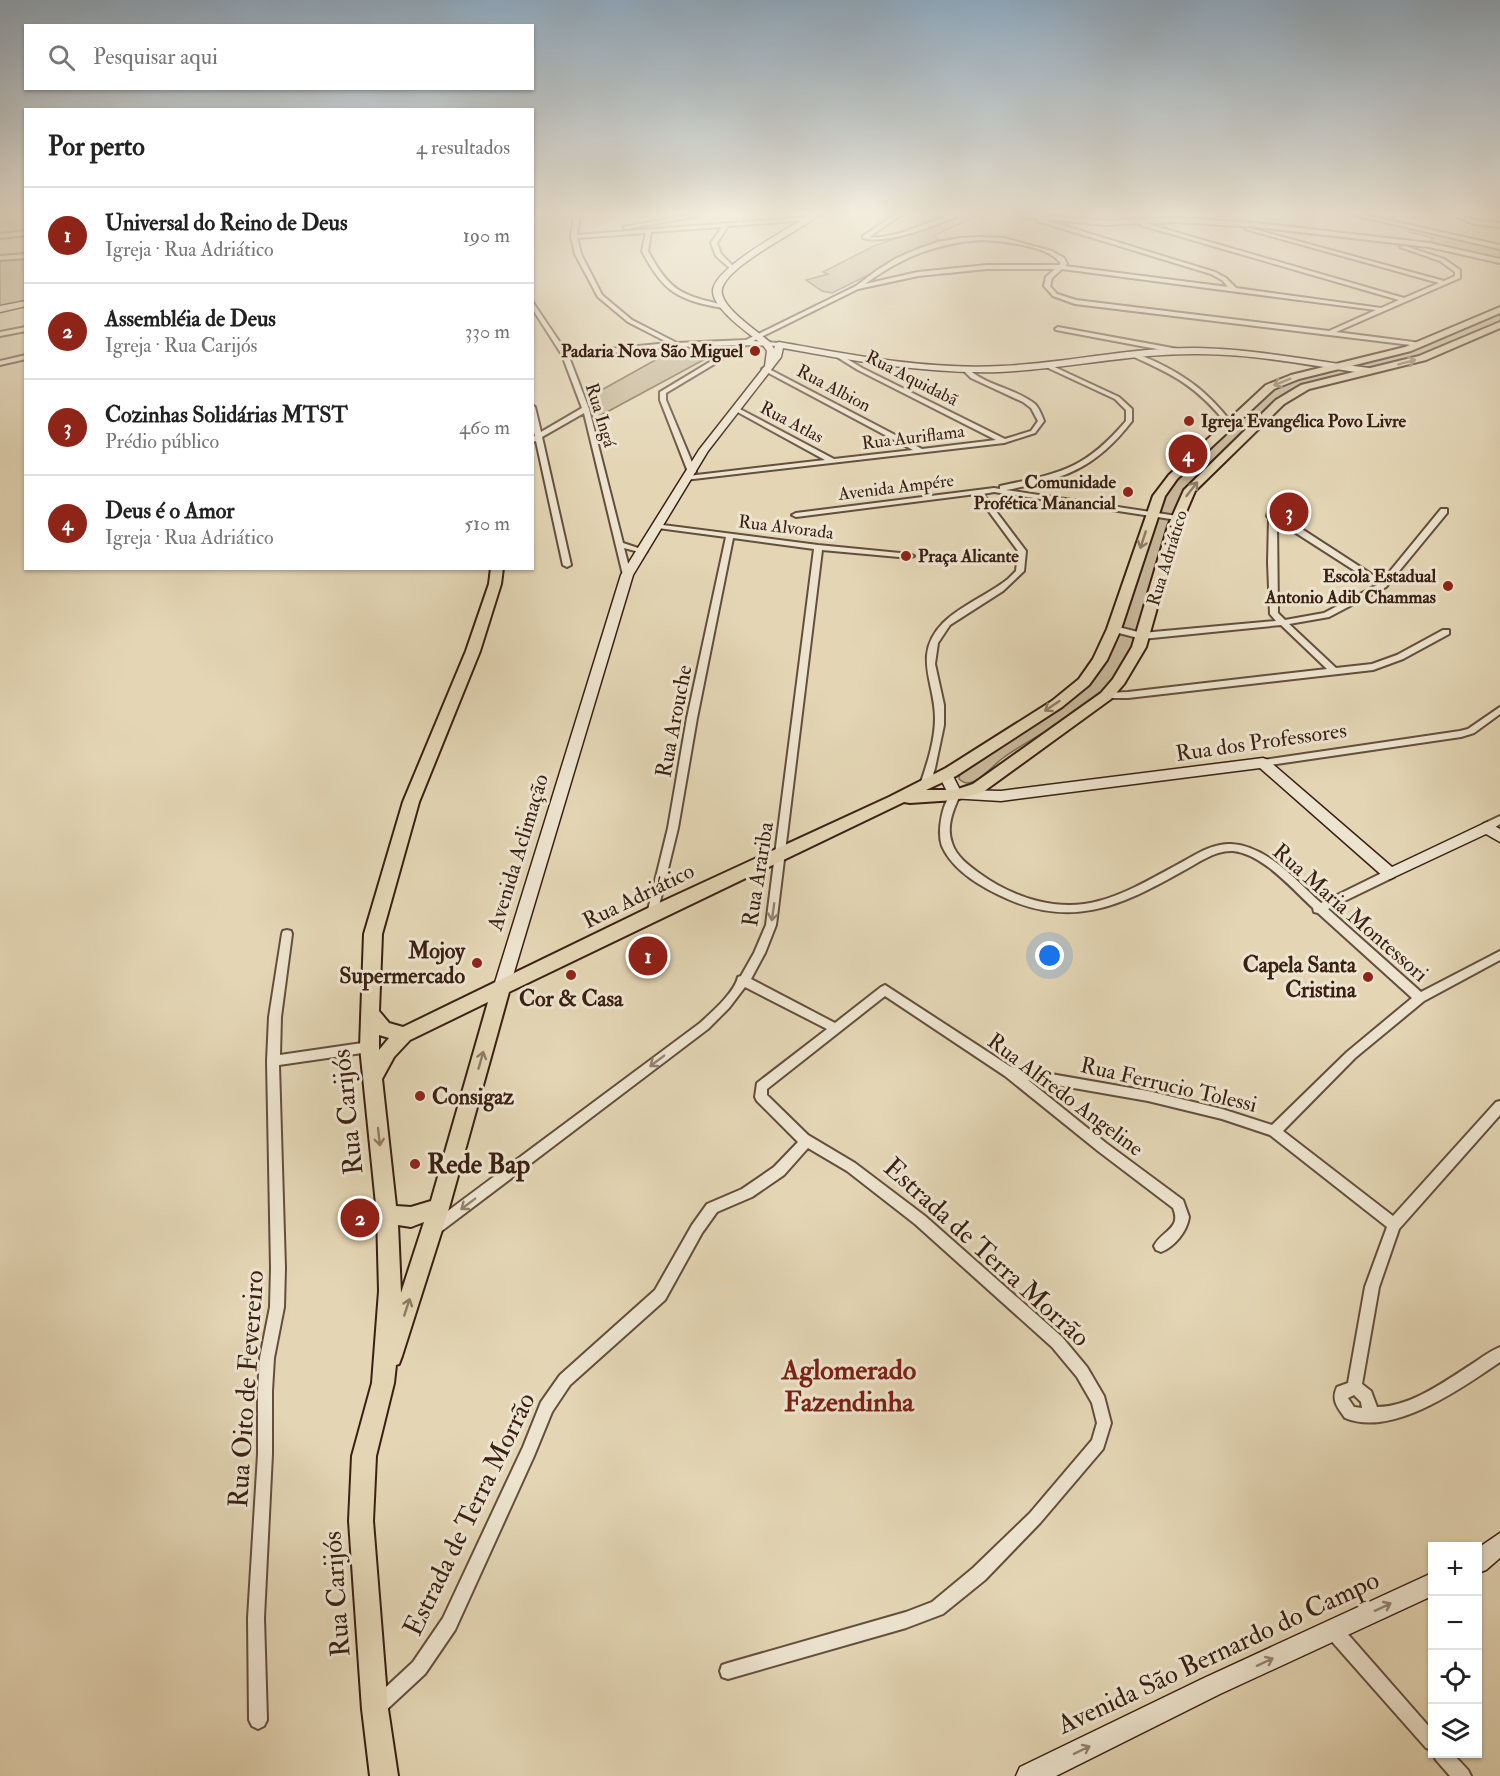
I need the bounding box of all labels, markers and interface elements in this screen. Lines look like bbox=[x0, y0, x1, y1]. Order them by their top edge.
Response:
search box bbox=[24, 24, 534, 90]
icon: search bbox=[45, 41, 78, 74]
text: Pesquisar aqui bbox=[93, 43, 218, 71]
text: Por perto bbox=[48, 131, 145, 163]
text: 4 resultados bbox=[416, 135, 510, 160]
text: Universal do Reino de Deus bbox=[105, 209, 347, 237]
text: 1 bbox=[64, 223, 71, 248]
text: 190 m bbox=[463, 223, 510, 248]
text: Igreja · Rua Adriático bbox=[105, 237, 274, 262]
text: Assembléia de Deus bbox=[105, 305, 276, 333]
text: 2 bbox=[62, 319, 73, 344]
text: 330 m bbox=[465, 319, 510, 344]
text: Igreja · Rua Carijós bbox=[105, 333, 257, 358]
place label: Padaria Nova São Miguel bbox=[561, 340, 743, 363]
marker: Padaria Nova São Miguel bbox=[748, 344, 762, 358]
street label: Rua Aquidabã bbox=[862, 345, 962, 412]
one-way arrow bbox=[1397, 355, 1416, 367]
street label: Rua Albion bbox=[793, 359, 875, 418]
one-way arrow bbox=[1273, 377, 1292, 388]
street label: Rua Ingá bbox=[580, 380, 621, 451]
street label: Rua Atlas bbox=[756, 396, 827, 449]
text: Cozinhas Solidárias MTST bbox=[105, 401, 348, 429]
place label: Igreja Evangélica Povo Livre bbox=[1201, 410, 1407, 433]
marker: Igreja Evangélica Povo Livre bbox=[1182, 414, 1196, 428]
text: 3 bbox=[64, 415, 71, 440]
text: 460 m bbox=[459, 415, 510, 440]
street label: Rua Auriflama bbox=[860, 420, 966, 455]
text: Prédio público bbox=[105, 429, 219, 454]
pin: 4 bbox=[1168, 432, 1208, 476]
street label: Avenida Ampére bbox=[836, 469, 956, 506]
place label: Comunidade Profética Manancial bbox=[973, 471, 1116, 515]
one-way arrow bbox=[1186, 482, 1199, 498]
marker: Comunidade Profética Manancial bbox=[1121, 485, 1135, 499]
pin: 3 bbox=[1270, 490, 1308, 534]
text: Deus é o Amor bbox=[105, 497, 234, 525]
street label: Rua Adriático bbox=[1142, 507, 1193, 609]
street label: Rua Alvorada bbox=[737, 510, 835, 545]
text: 4 bbox=[62, 511, 73, 536]
text: 510 m bbox=[464, 511, 510, 536]
text: Igreja · Rua Adriático bbox=[105, 525, 274, 550]
one-way arrow bbox=[1137, 530, 1148, 549]
place label: Praça Alicante bbox=[918, 545, 1019, 568]
marker: Praça Alicante bbox=[899, 549, 913, 563]
place label: Escola Estadual Antonio Adib Chammas bbox=[1264, 565, 1436, 609]
marker: Escola Estadual Antonio Adib Chammas bbox=[1441, 579, 1455, 593]
street label: Rua Arouche bbox=[649, 662, 699, 780]
one-way arrow bbox=[1044, 700, 1061, 713]
street label: Rua dos Professores bbox=[1174, 716, 1348, 768]
street label: Avenida Aclimação bbox=[481, 770, 555, 935]
street label: Rua Arariba bbox=[736, 819, 780, 929]
street label: Rua Maria Montessori bbox=[1267, 837, 1434, 988]
street label: Rua Adriático bbox=[578, 857, 699, 935]
one-way arrow bbox=[768, 901, 779, 921]
pin: 1 bbox=[628, 934, 668, 978]
place label: Mojoy Supermercado bbox=[339, 937, 466, 991]
your location bbox=[1035, 941, 1064, 970]
place label: Capela Santa Cristina bbox=[1243, 951, 1357, 1004]
marker: Mojoy Supermercado bbox=[470, 956, 484, 970]
marker: Cor & Casa bbox=[564, 968, 578, 982]
marker: Capela Santa Cristina bbox=[1361, 970, 1375, 984]
place label: Cor & Casa bbox=[519, 985, 624, 1013]
street label: Rua Alfredo Angeline bbox=[982, 1027, 1149, 1163]
street label: Rua Carijós bbox=[324, 1047, 371, 1176]
one-way arrow bbox=[476, 1051, 487, 1070]
street label: Rua Ferrucio Tolessi bbox=[1078, 1051, 1260, 1119]
one-way arrow bbox=[649, 1054, 665, 1067]
place label: Consigaz bbox=[432, 1083, 514, 1112]
marker: Consigaz bbox=[413, 1089, 427, 1103]
one-way arrow bbox=[374, 1127, 385, 1147]
place label: Rede Bap bbox=[427, 1148, 530, 1182]
street label: Estrada de Terra Morrão bbox=[877, 1151, 1097, 1354]
marker: Rede Bap bbox=[408, 1157, 422, 1171]
pin: 2 bbox=[340, 1196, 380, 1240]
one-way arrow bbox=[460, 1197, 476, 1210]
street label: Rua Oito de Fevereiro bbox=[222, 1269, 271, 1509]
one-way arrow bbox=[402, 1298, 413, 1317]
district label: Aglomerado Fazendinha bbox=[781, 1353, 917, 1420]
street label: Estrada de Terra Morrão bbox=[396, 1387, 543, 1641]
street label: Rua Carijós bbox=[316, 1530, 357, 1658]
map controls bbox=[1428, 1542, 1482, 1758]
button: + bbox=[1428, 1542, 1482, 1596]
street label: Avenida São Bernardo do Campo bbox=[1051, 1563, 1385, 1743]
button: − bbox=[1428, 1596, 1482, 1650]
one-way arrow bbox=[1373, 1600, 1391, 1612]
button: locate bbox=[1428, 1650, 1482, 1704]
one-way arrow bbox=[1255, 1655, 1273, 1667]
button: layers bbox=[1428, 1704, 1482, 1758]
one-way arrow bbox=[1072, 1744, 1090, 1755]

